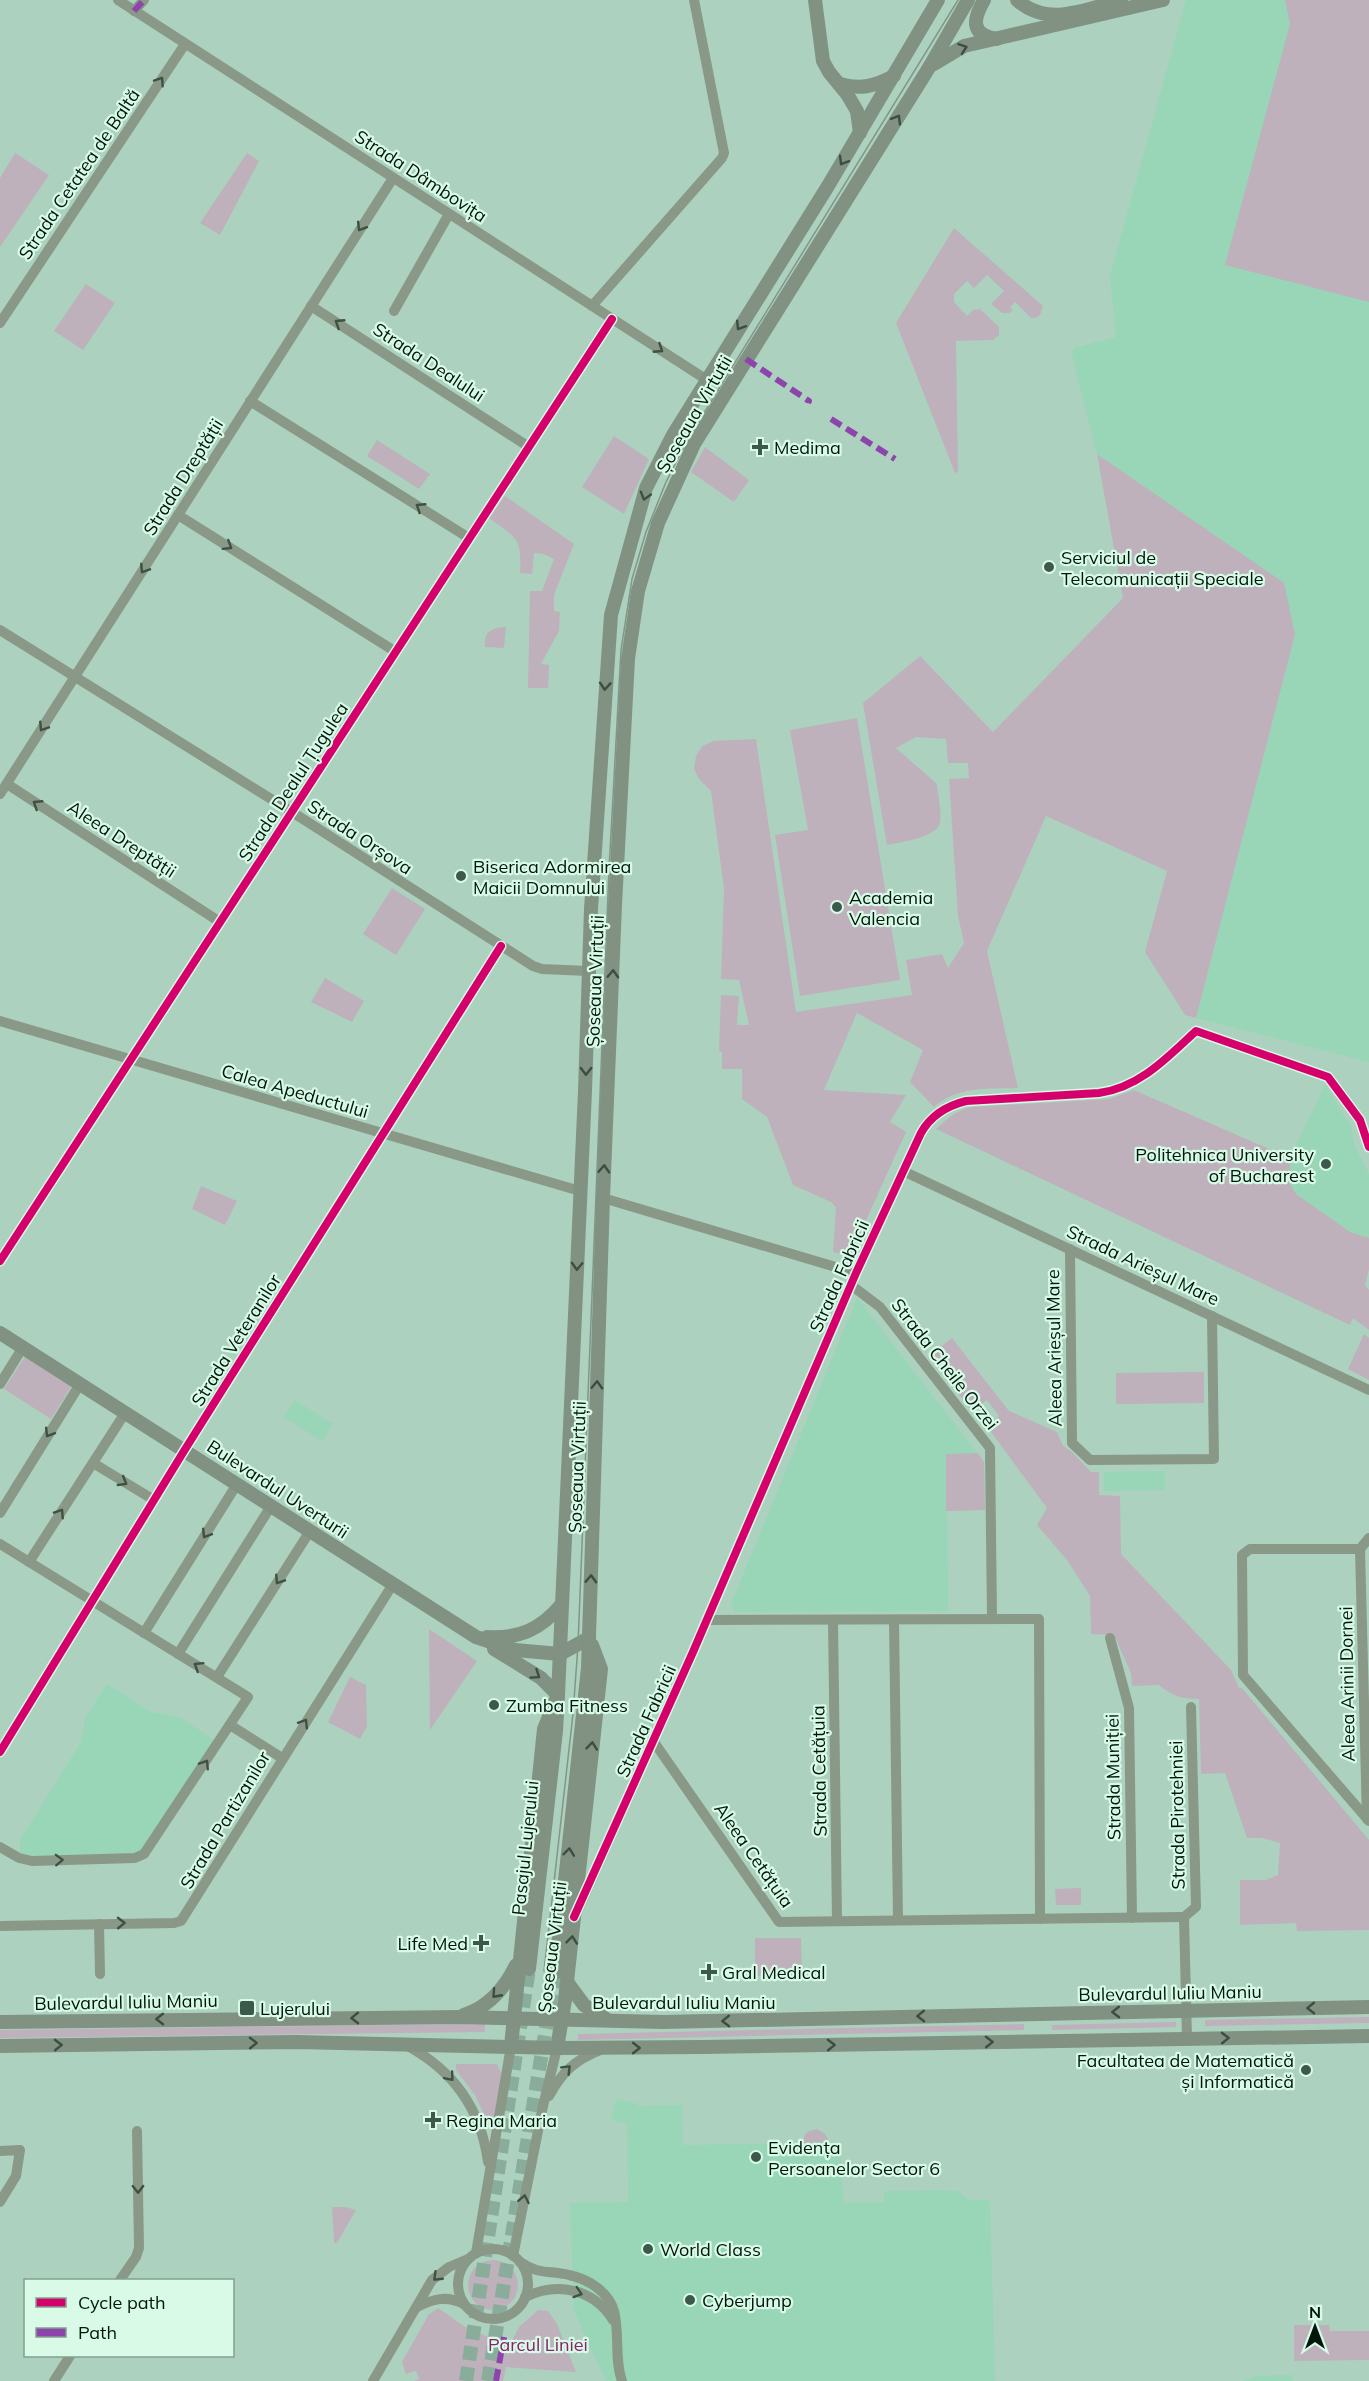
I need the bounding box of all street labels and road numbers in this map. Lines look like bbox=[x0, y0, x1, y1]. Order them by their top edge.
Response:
street label: Strada Cetatea de Baltă bbox=[13, 84, 145, 264]
street label: Strada Dâmbovița bbox=[351, 125, 491, 227]
street label: Strada Dealului bbox=[369, 317, 489, 407]
street label: Șoseaua Virtuții bbox=[651, 351, 737, 477]
street label: Strada Dreptății bbox=[138, 414, 228, 540]
street label: Strada Dealul Țugulea bbox=[233, 698, 354, 866]
street label: Aleea Dreptății bbox=[63, 795, 181, 883]
street label: Strada Orșova bbox=[303, 795, 417, 879]
street label: Șoseaua Virtuții bbox=[581, 914, 609, 1048]
street label: Calea Apeductului bbox=[219, 1059, 371, 1123]
street label: Strada Fabricii bbox=[804, 1216, 874, 1336]
street label: Strada Arieșul Mare bbox=[1063, 1220, 1223, 1310]
street label: Strada Veteranilor bbox=[186, 1269, 286, 1410]
street label: Aleea Arieșul Mare bbox=[1041, 1269, 1067, 1427]
street label: Strada Cheile Orzei bbox=[887, 1294, 1003, 1434]
street label: Șoseaua Virtuții bbox=[563, 1400, 591, 1534]
street label: Bulevardul Uverturii bbox=[203, 1435, 353, 1543]
street label: Aleea Arinii Dornei bbox=[1334, 1606, 1360, 1762]
street label: Strada Fabricii bbox=[611, 1661, 681, 1781]
street label: Strada Cetățuia bbox=[806, 1705, 832, 1837]
street label: Strada Muniției bbox=[1100, 1714, 1126, 1840]
street label: Strada Pirotehniei bbox=[1164, 1740, 1190, 1890]
street label: Strada Partizanilor bbox=[175, 1747, 275, 1893]
street label: Pasajul Lujerului bbox=[506, 1779, 544, 1917]
street label: Aleea Cetățuia bbox=[709, 1798, 799, 1912]
street label: Șoseaua Virtuții bbox=[533, 1880, 571, 2014]
street label: Bulevardul Iuliu Maniu bbox=[1078, 1980, 1262, 2006]
street label: Bulevardul Iuliu Maniu bbox=[34, 1989, 218, 2015]
street label: Bulevardul Iuliu Maniu bbox=[592, 1991, 776, 2014]

